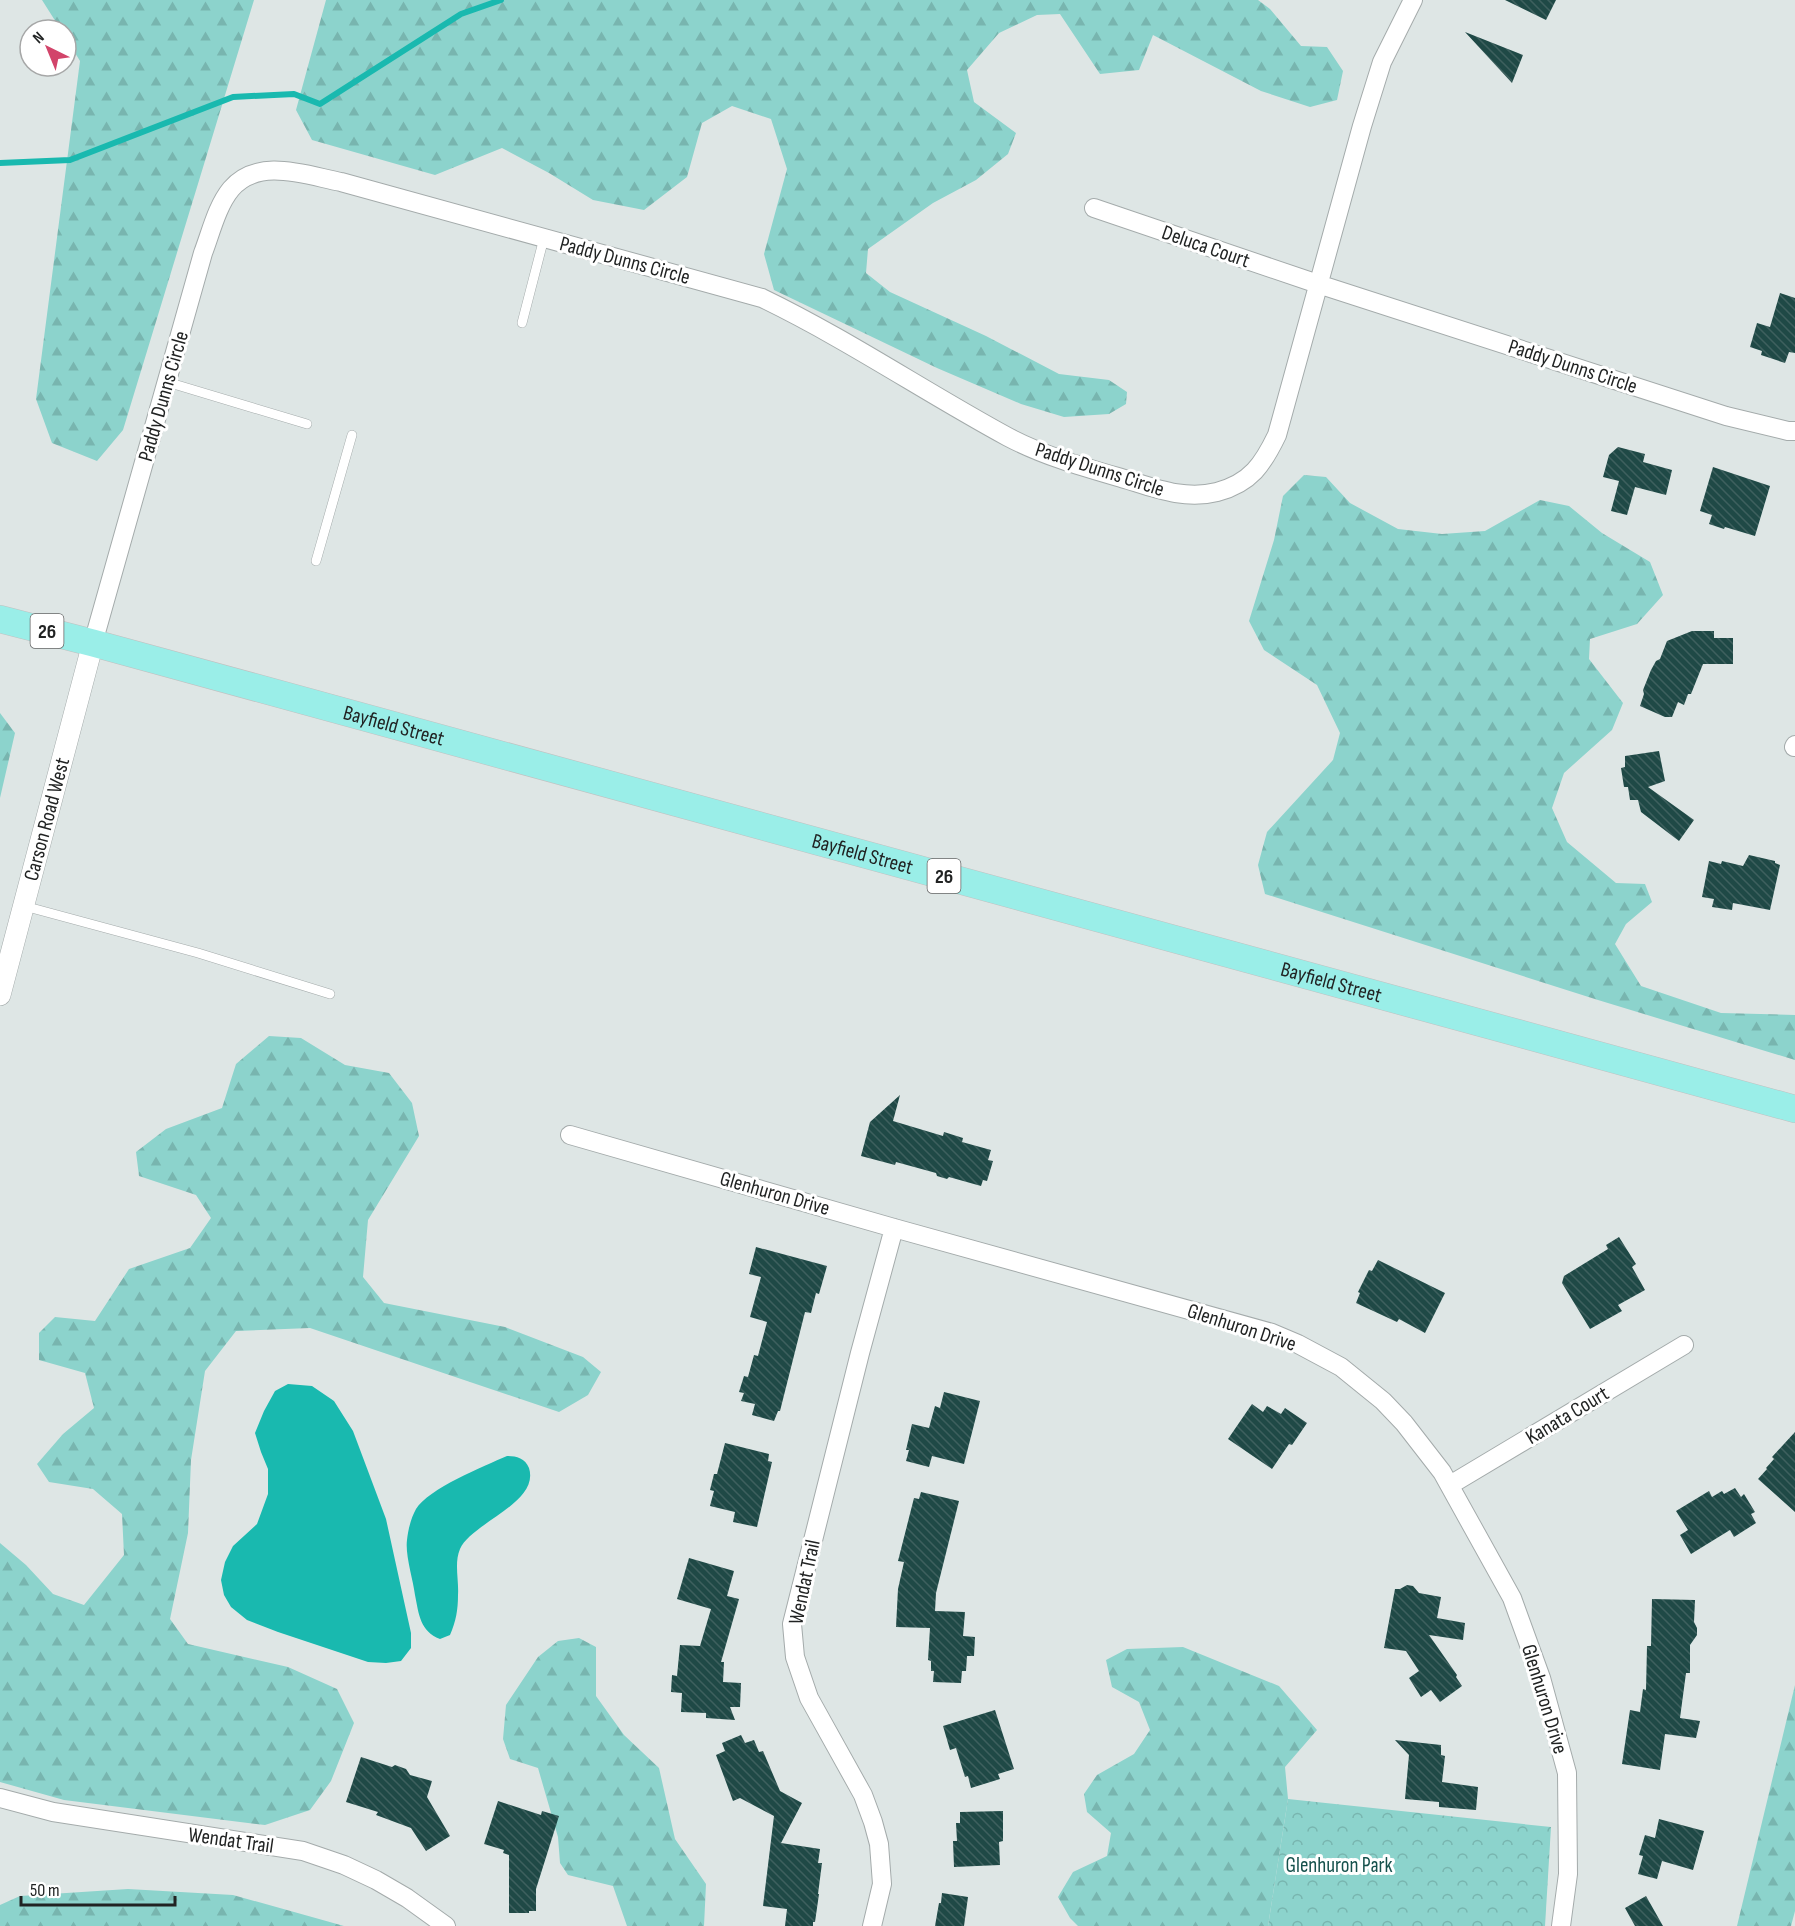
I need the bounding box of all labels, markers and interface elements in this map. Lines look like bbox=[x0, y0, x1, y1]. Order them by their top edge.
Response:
north arrow bbox=[18, 18, 78, 78]
text: N bbox=[29, 28, 48, 48]
street label: Deluca Court bbox=[1159, 220, 1253, 273]
street label: Paddy Dunns Circle bbox=[557, 231, 693, 290]
street label: Paddy Dunns Circle bbox=[133, 328, 194, 464]
street label: Paddy Dunns Circle bbox=[1505, 334, 1640, 399]
street label: Paddy Dunns Circle bbox=[1032, 437, 1167, 502]
road number: 26 bbox=[30, 614, 63, 648]
street label: Bayfield Street bbox=[340, 700, 447, 752]
street label: Carson Road West bbox=[19, 755, 75, 883]
street label: Bayfield Street bbox=[809, 828, 916, 880]
road number: 26 bbox=[928, 859, 960, 893]
street label: Bayfield Street bbox=[1278, 957, 1385, 1008]
street label: Glenhuron Drive bbox=[717, 1166, 833, 1221]
street label: Glenhuron Drive bbox=[1184, 1298, 1299, 1357]
street label: Kanata Court bbox=[1521, 1381, 1613, 1450]
street label: Wendat Trail bbox=[783, 1537, 826, 1627]
street label: Glenhuron Drive bbox=[1516, 1641, 1573, 1757]
street label: Wendat Trail bbox=[187, 1822, 275, 1859]
park label: Glenhuron Park bbox=[1285, 1853, 1393, 1878]
scale bar bbox=[21, 1869, 176, 1907]
text: 50 m bbox=[30, 1880, 60, 1901]

